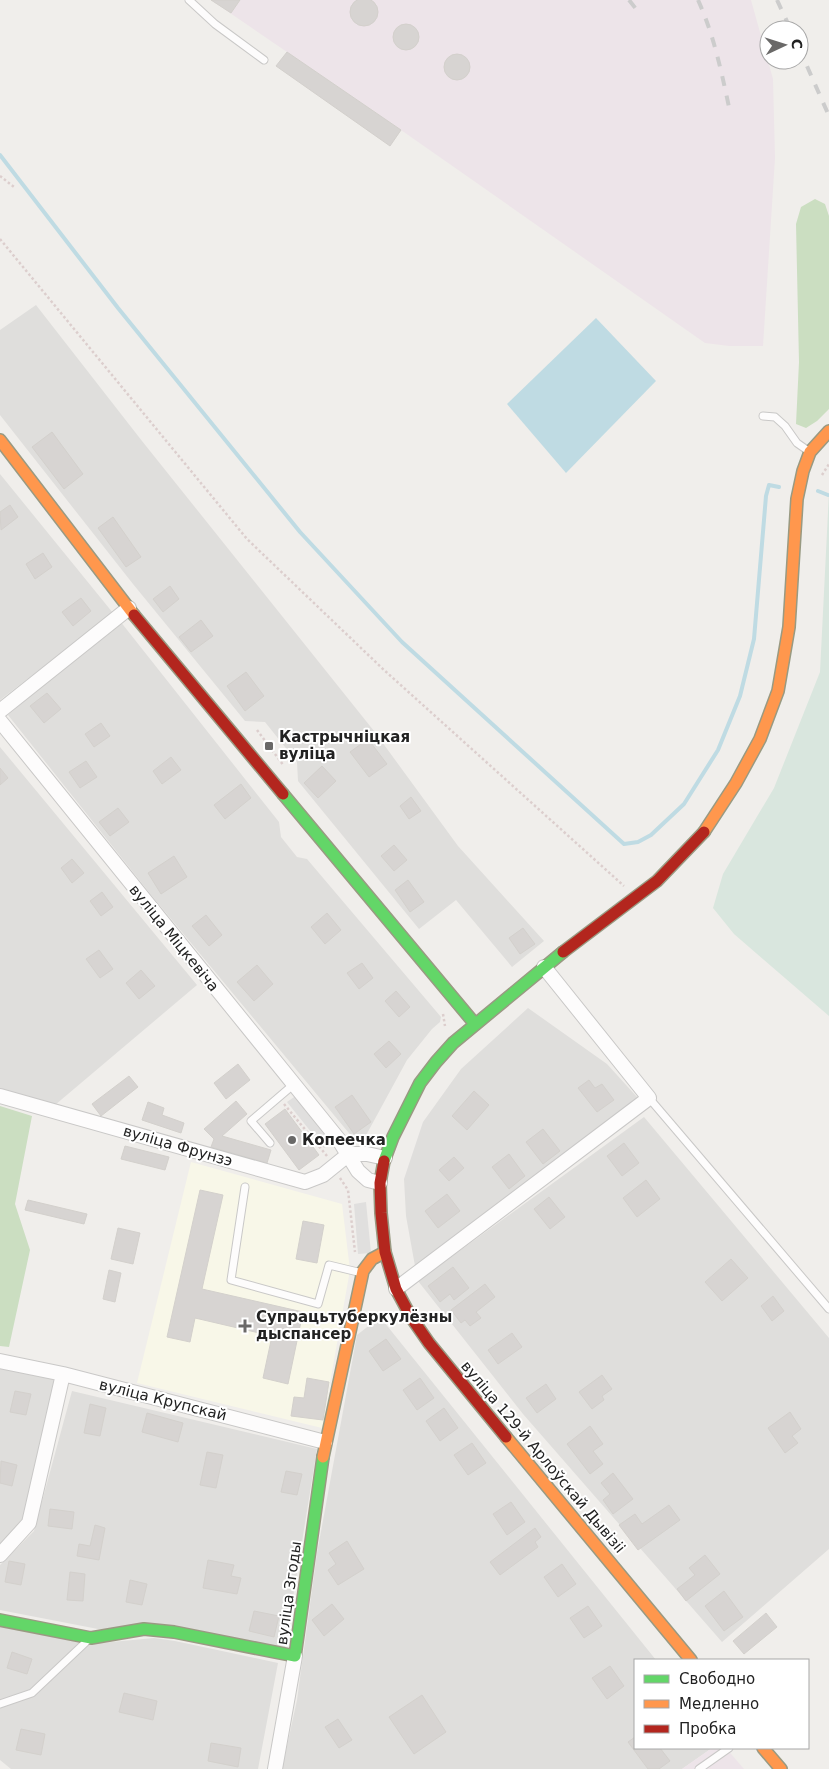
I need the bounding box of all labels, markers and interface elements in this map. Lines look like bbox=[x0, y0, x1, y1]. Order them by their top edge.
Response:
north arrow bbox=[759, 20, 809, 70]
text: С bbox=[789, 38, 805, 50]
place label: Кастрычніцкая вуліца bbox=[279, 728, 410, 763]
marker: Кастрычніцкая вуліца bbox=[263, 740, 275, 752]
street label: вуліца Міцкевіча bbox=[125, 881, 223, 995]
street label: вуліца Фрунзэ bbox=[121, 1122, 235, 1170]
place label: Копеечка bbox=[302, 1131, 386, 1149]
marker: Копеечка bbox=[286, 1134, 298, 1146]
place label: Супрацьтуберкулёзны дыспансер bbox=[256, 1308, 452, 1343]
marker: Супрацьтуберкулёзны дыспансер bbox=[238, 1319, 252, 1333]
street label: вуліца 129-й Арлоўскай Дывізіі bbox=[457, 1357, 629, 1557]
street label: вуліца Крупскай bbox=[97, 1375, 229, 1425]
street label: вуліца Згоды bbox=[273, 1540, 305, 1646]
legend bbox=[634, 1659, 809, 1749]
text: Свободно bbox=[679, 1670, 755, 1688]
text: Медленно bbox=[679, 1695, 759, 1713]
text: Пробка bbox=[679, 1720, 736, 1738]

